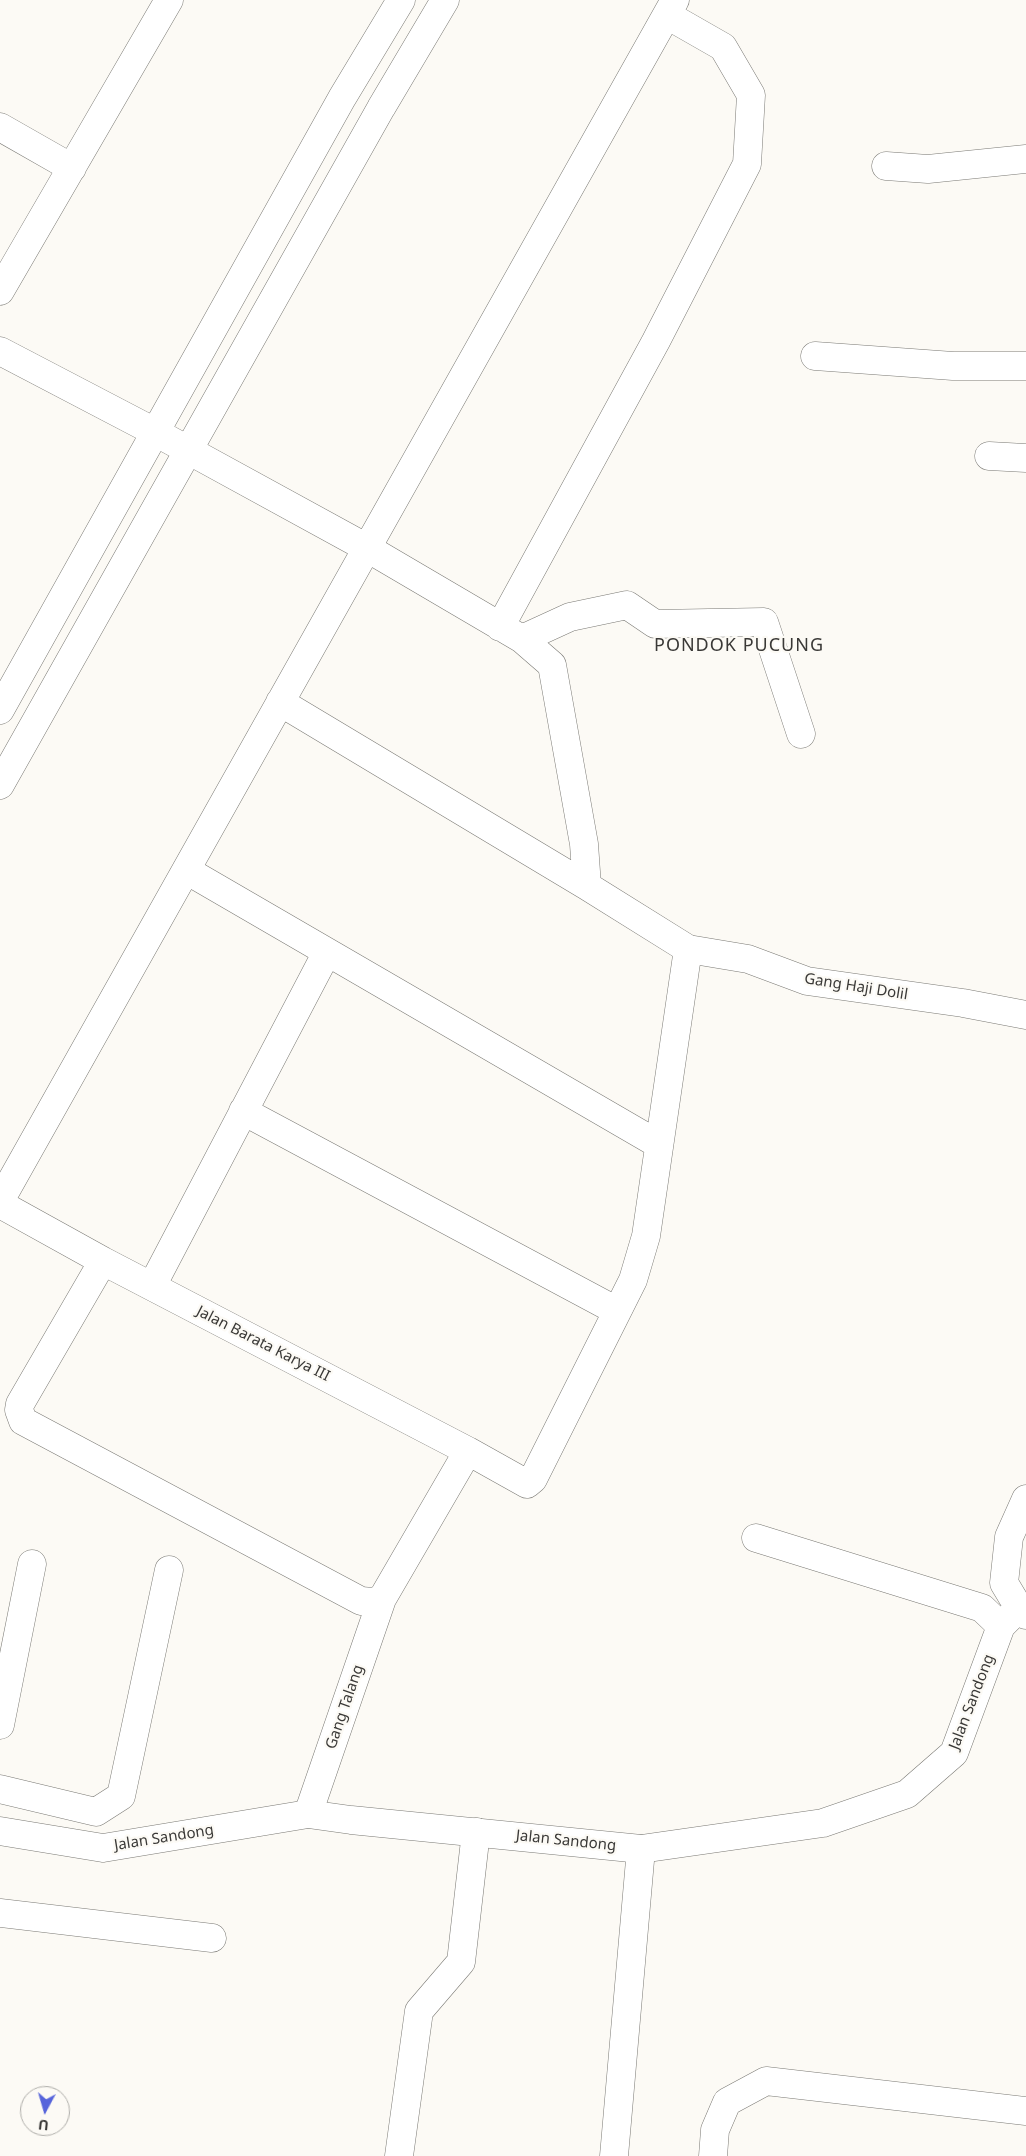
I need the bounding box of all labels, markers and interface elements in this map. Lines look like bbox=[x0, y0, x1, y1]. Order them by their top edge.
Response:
district label: PONDOK PUCUNG bbox=[652, 635, 826, 657]
street label: Gang Haji Dolil bbox=[803, 970, 909, 1004]
street label: Jalan Barata Karya III bbox=[193, 1303, 333, 1385]
street label: Jalan Sandong bbox=[946, 1652, 998, 1752]
street label: Gang Talang bbox=[322, 1662, 368, 1752]
street label: Jalan Sandong bbox=[113, 1821, 215, 1855]
street label: Jalan Sandong bbox=[515, 1827, 617, 1855]
north arrow bbox=[20, 2086, 70, 2136]
text: U bbox=[37, 2115, 50, 2135]

